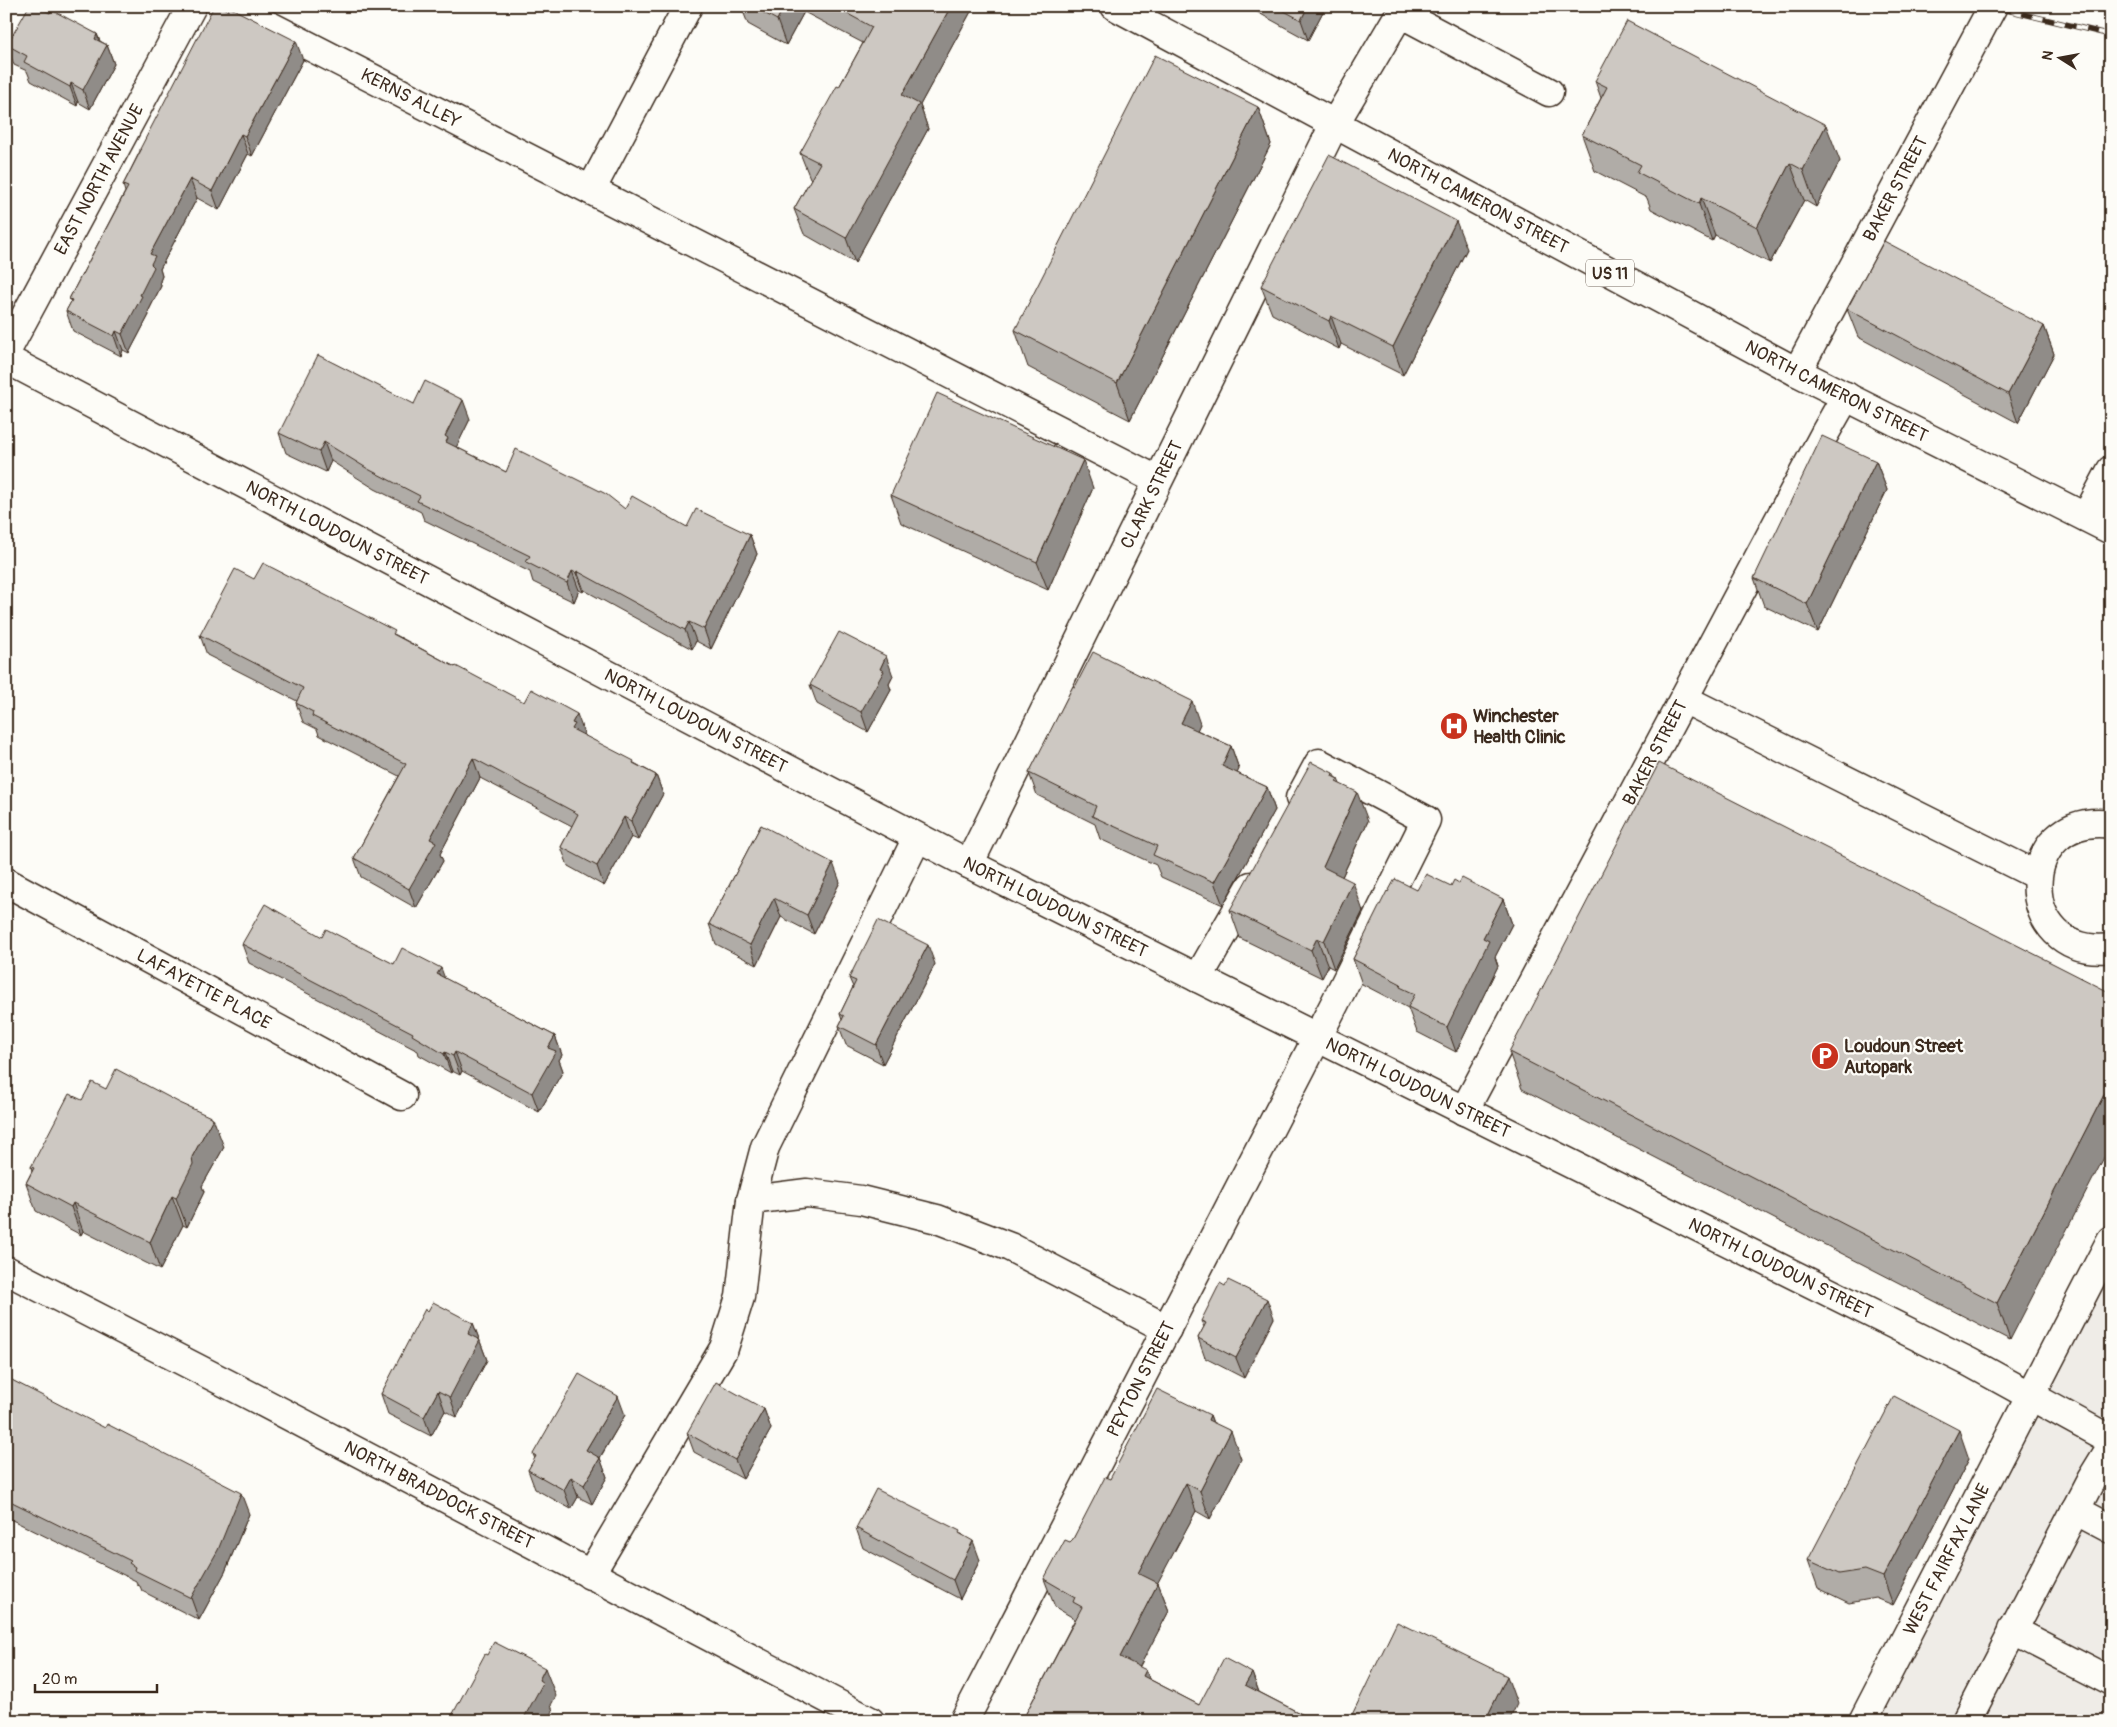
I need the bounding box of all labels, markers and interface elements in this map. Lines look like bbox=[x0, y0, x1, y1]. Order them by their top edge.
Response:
north arrow bbox=[2034, 32, 2084, 82]
text: N bbox=[2038, 49, 2057, 62]
street label: KERNS ALLEY bbox=[357, 63, 465, 134]
street label: EAST NORTH AVENUE bbox=[49, 100, 149, 259]
street label: BAKER STREET bbox=[1858, 132, 1933, 246]
street label: NORTH CAMERON STREET bbox=[1383, 143, 1572, 259]
road number: US 11 bbox=[1586, 260, 1634, 286]
street label: NORTH CAMERON STREET bbox=[1741, 335, 1932, 448]
street label: CLARK STREET bbox=[1115, 437, 1188, 553]
street label: NORTH LOUDOUN STREET bbox=[242, 476, 432, 591]
street label: NORTH LOUDOUN STREET bbox=[600, 664, 791, 779]
street label: BAKER STREET bbox=[1618, 696, 1693, 810]
place label: Winchester Health Clinic bbox=[1473, 705, 1566, 749]
hospital icon: Winchester Health Clinic bbox=[1439, 711, 1469, 741]
street label: NORTH LOUDOUN STREET bbox=[959, 852, 1151, 963]
street label: LAFAYETTE PLACE bbox=[132, 944, 275, 1035]
street label: NORTH LOUDOUN STREET bbox=[1322, 1032, 1514, 1144]
place label: Loudoun Street Autopark bbox=[1844, 1035, 1964, 1079]
parking icon: Loudoun Street Autopark bbox=[1810, 1041, 1840, 1071]
street label: NORTH LOUDOUN STREET bbox=[1684, 1213, 1876, 1324]
street label: PEYTON STREET bbox=[1102, 1318, 1181, 1441]
street label: NORTH BRADDOCK STREET bbox=[340, 1436, 538, 1554]
street label: WEST FAIRFAX LANE bbox=[1898, 1480, 1995, 1639]
scale bar bbox=[35, 1662, 158, 1694]
text: 20 m bbox=[42, 1670, 77, 1689]

